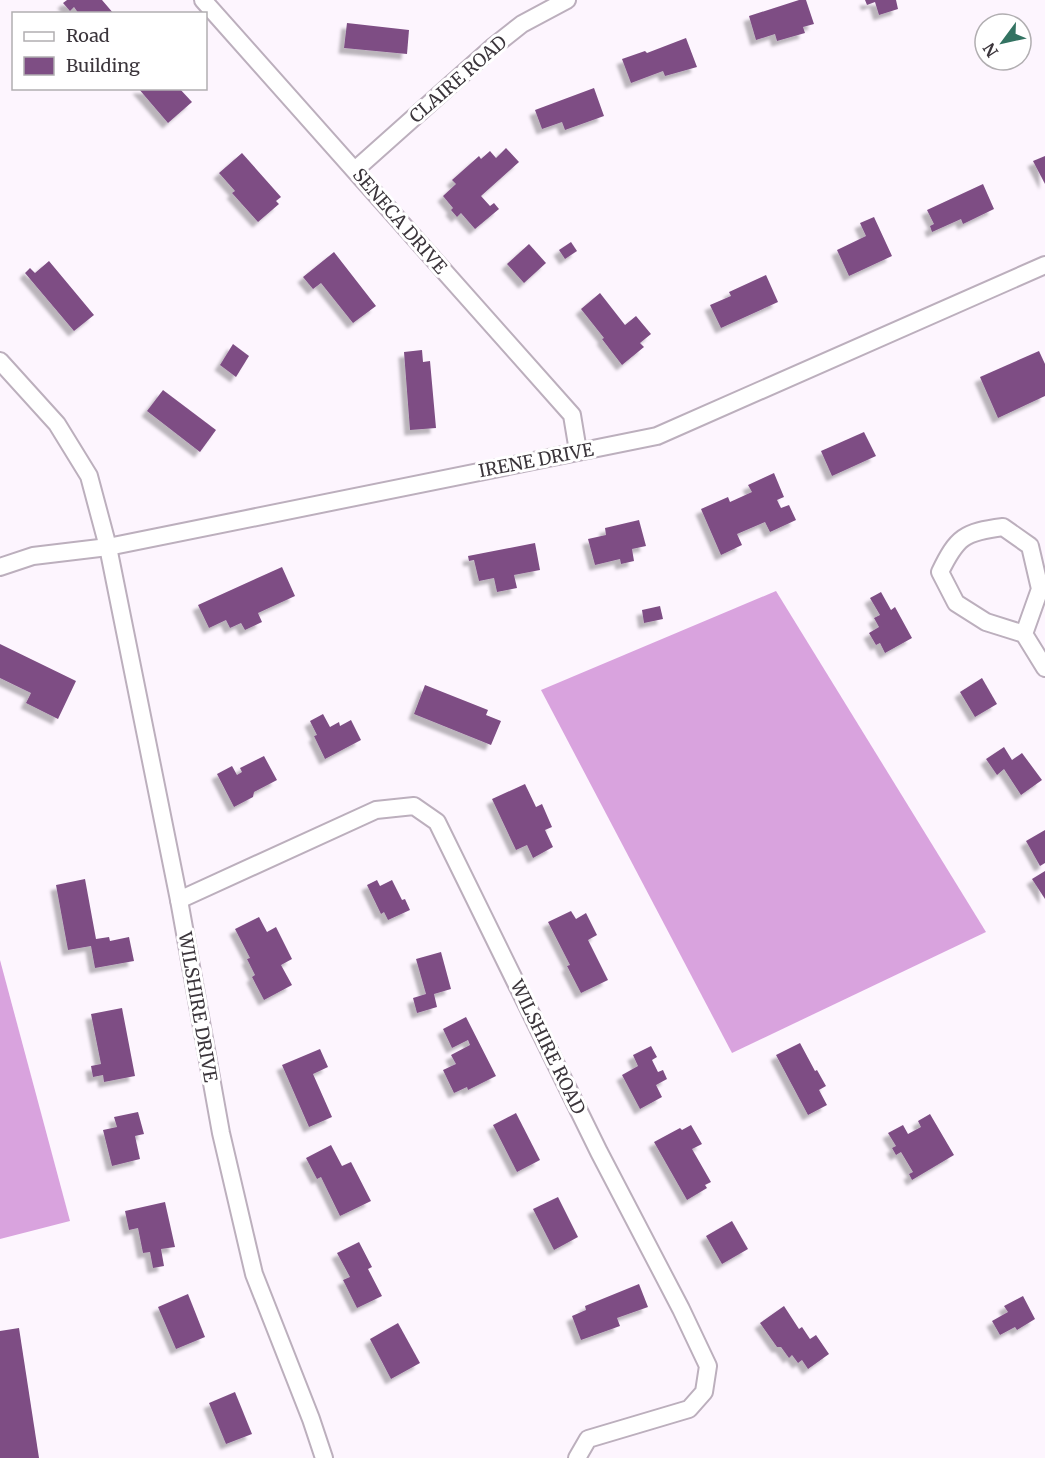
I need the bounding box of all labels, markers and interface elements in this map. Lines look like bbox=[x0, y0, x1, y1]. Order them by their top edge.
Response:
legend bbox=[12, 12, 207, 90]
north arrow bbox=[973, 12, 1033, 72]
text: Road bbox=[66, 24, 110, 47]
street label: CLAIRE ROAD bbox=[404, 30, 512, 128]
text: N bbox=[978, 39, 1002, 61]
text: Building bbox=[66, 54, 140, 77]
street label: SENECA DRIVE bbox=[348, 163, 453, 279]
street label: IRENE DRIVE bbox=[476, 437, 596, 482]
street label: WILSHIRE DRIVE bbox=[173, 929, 223, 1085]
street label: WILSHIRE ROAD bbox=[505, 975, 591, 1118]

